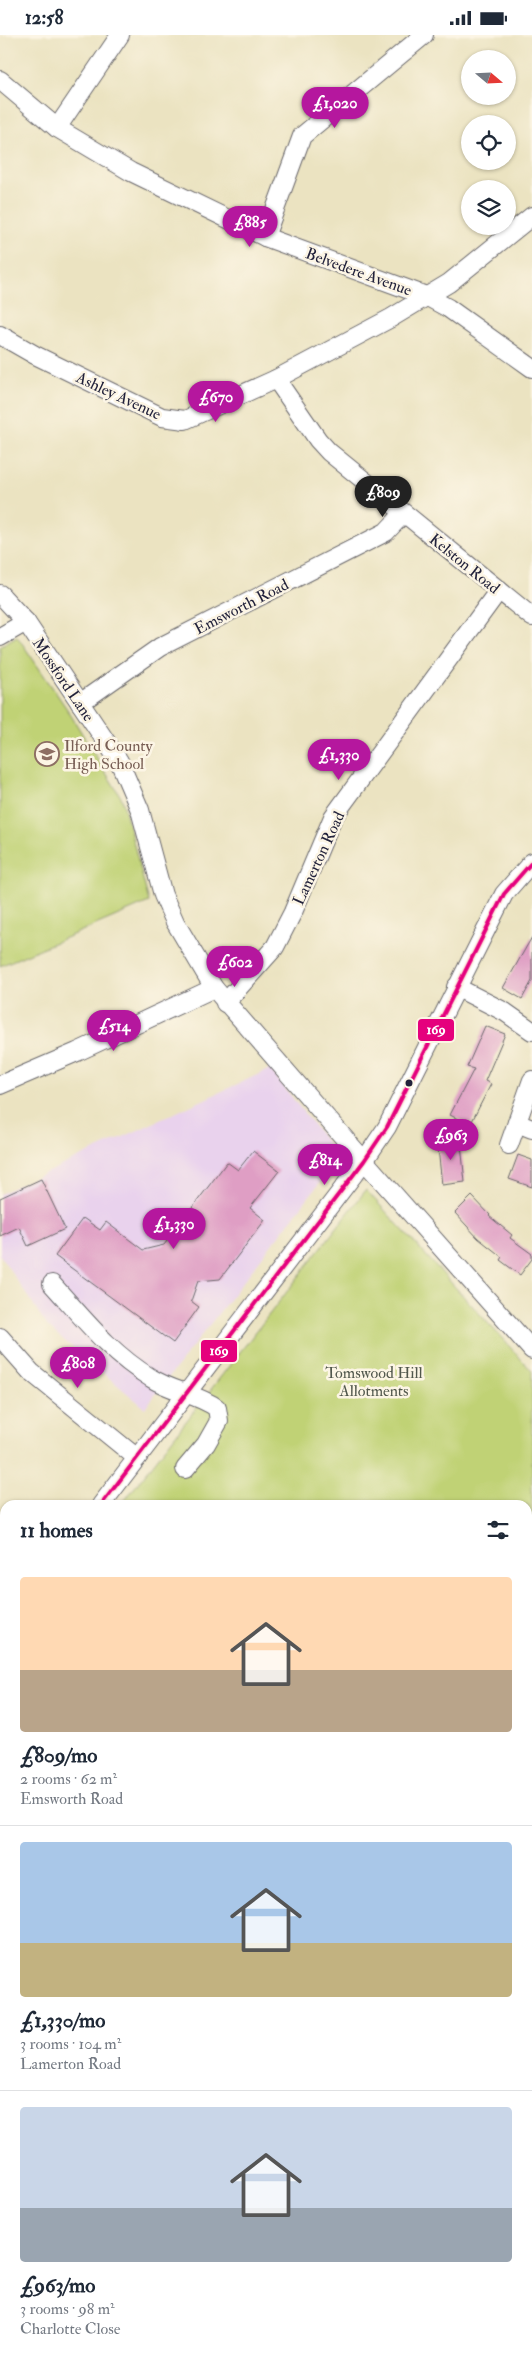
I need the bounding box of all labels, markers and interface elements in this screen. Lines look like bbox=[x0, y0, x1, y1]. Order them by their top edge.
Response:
text: 12:58 bbox=[25, 6, 63, 30]
north arrow bbox=[461, 50, 516, 105]
map controls bbox=[461, 50, 516, 235]
pin: £1,020 bbox=[294, 87, 376, 129]
text: £1,020 bbox=[313, 93, 357, 113]
button: locate bbox=[461, 115, 516, 170]
button: layers bbox=[461, 180, 516, 235]
pin: £885 bbox=[220, 205, 280, 248]
text: £885 bbox=[234, 212, 266, 232]
street label: Belvedere Avenue bbox=[303, 243, 415, 301]
street label: Ashley Avenue bbox=[72, 367, 165, 424]
pin: £670 bbox=[186, 381, 246, 423]
text: £670 bbox=[199, 387, 233, 407]
pin: £809 bbox=[353, 475, 413, 518]
text: £809 bbox=[366, 482, 400, 502]
street label: Kelston Road bbox=[425, 529, 504, 598]
street label: Emsworth Road bbox=[191, 574, 292, 639]
street label: Mossford Lane bbox=[28, 634, 99, 726]
place label: Ilford County High School bbox=[64, 736, 154, 774]
pin: £1,330 bbox=[298, 739, 380, 781]
school or university icon: Ilford County High School bbox=[34, 741, 60, 767]
text: £1,330 bbox=[319, 745, 359, 765]
street label: Lamerton Road bbox=[288, 808, 349, 908]
pin: £602 bbox=[205, 945, 265, 988]
text: £602 bbox=[217, 952, 253, 972]
pin: £514 bbox=[84, 1009, 144, 1052]
text: £514 bbox=[98, 1016, 130, 1036]
line badge: 169 bbox=[417, 1018, 455, 1042]
text: 169 bbox=[426, 1021, 446, 1038]
unlabelled marker bbox=[404, 1078, 414, 1088]
pin: £963 bbox=[421, 1119, 481, 1161]
text: £963 bbox=[434, 1125, 468, 1145]
pin: £814 bbox=[295, 1143, 355, 1186]
text: £814 bbox=[309, 1150, 341, 1170]
pin: £1,330 bbox=[133, 1207, 215, 1250]
text: £1,330 bbox=[154, 1214, 194, 1234]
line badge: 169 bbox=[200, 1339, 238, 1363]
text: 169 bbox=[209, 1342, 229, 1359]
pin: £808 bbox=[48, 1347, 108, 1389]
text: £808 bbox=[61, 1353, 95, 1373]
park label: Tomswood Hill Allotments bbox=[325, 1363, 423, 1401]
icon: filters bbox=[484, 1516, 512, 1544]
text: 11 homes bbox=[20, 1517, 93, 1544]
icon: home bbox=[221, 1609, 311, 1699]
text: £809/mo bbox=[20, 1742, 97, 1769]
text: 2 rooms · 62 m² bbox=[20, 1769, 117, 1789]
text: Emsworth Road bbox=[20, 1789, 123, 1809]
icon: home bbox=[221, 1875, 311, 1965]
text: £1,330/mo bbox=[20, 2007, 105, 2034]
text: 3 rooms · 104 m² bbox=[20, 2034, 121, 2054]
text: Lamerton Road bbox=[20, 2054, 121, 2074]
icon: home bbox=[221, 2140, 311, 2230]
text: £963/mo bbox=[20, 2272, 95, 2299]
text: 3 rooms · 98 m² bbox=[20, 2299, 115, 2319]
text: Charlotte Close bbox=[20, 2319, 120, 2339]

